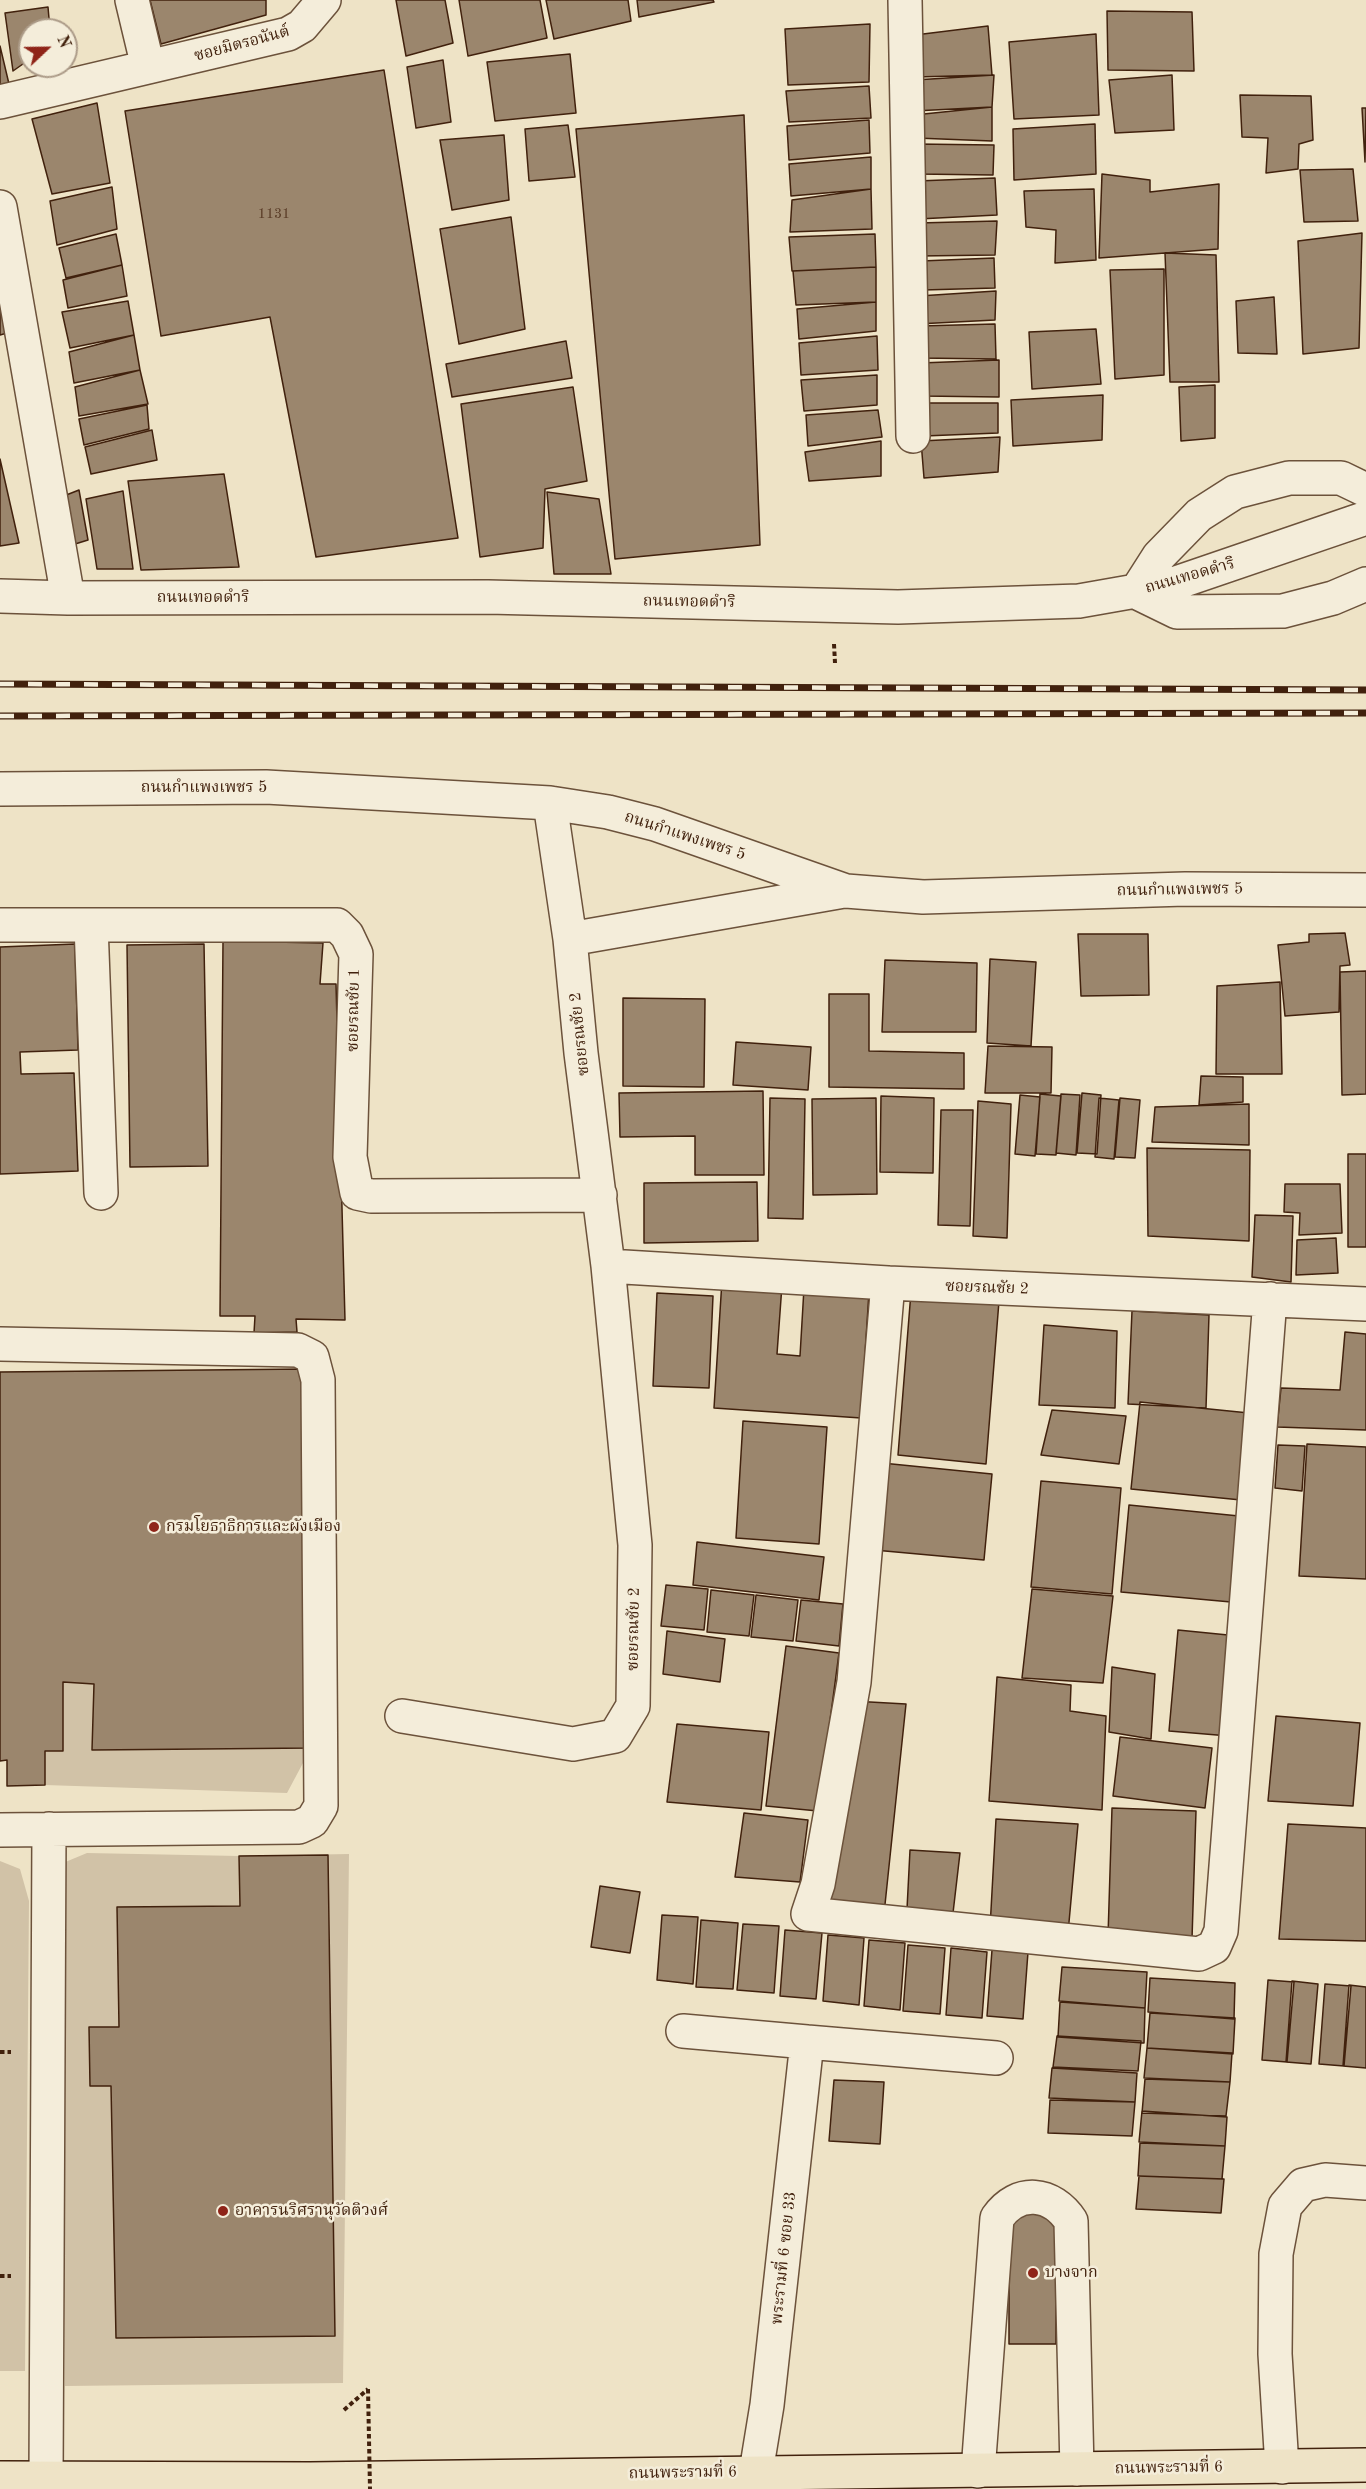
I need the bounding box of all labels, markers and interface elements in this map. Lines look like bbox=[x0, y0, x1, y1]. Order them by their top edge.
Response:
north arrow bbox=[18, 18, 78, 78]
street label: ซอยมิตรอนันต์ bbox=[192, 22, 292, 66]
text: N bbox=[53, 33, 73, 51]
house number: 1131 bbox=[258, 206, 290, 222]
street label: ถนนเทอดดำริ bbox=[1143, 554, 1237, 598]
street label: ถนนเทอดดำริ bbox=[157, 588, 249, 608]
street label: ถนนเทอดดำริ bbox=[643, 592, 735, 612]
street label: ถนนกำแพงเพชร 5 bbox=[141, 778, 267, 798]
street label: ถนนกำแพงเพชร 5 bbox=[622, 807, 748, 865]
street label: ถนนกำแพงเพชร 5 bbox=[1117, 879, 1243, 901]
street label: ซอยรณชัย 1 bbox=[344, 968, 364, 1052]
street label: ซอยรณชัย 2 bbox=[566, 991, 594, 1077]
street label: ซอยรณชัย 2 bbox=[945, 1277, 1029, 1299]
place label: กรมโยธาธิการและผังเมือง bbox=[166, 1517, 341, 1537]
marker: กรมโยธาธิการและผังเมือง bbox=[147, 1520, 161, 1534]
street label: ซอยรณชัย 2 bbox=[624, 1587, 644, 1671]
street label: พระรามที่ 6 ซอย 33 bbox=[767, 2190, 801, 2326]
place label: อาคารนริศรานุวัดติวงศ์ bbox=[235, 2201, 388, 2221]
marker: อาคารนริศรานุวัดติวงศ์ bbox=[216, 2204, 230, 2218]
place label: บางจาก bbox=[1045, 2263, 1098, 2283]
marker: บางจาก bbox=[1026, 2266, 1040, 2280]
street label: ถนนพระรามที่ 6 bbox=[1115, 2457, 1223, 2479]
street label: ถนนพระรามที่ 6 bbox=[629, 2462, 737, 2484]

